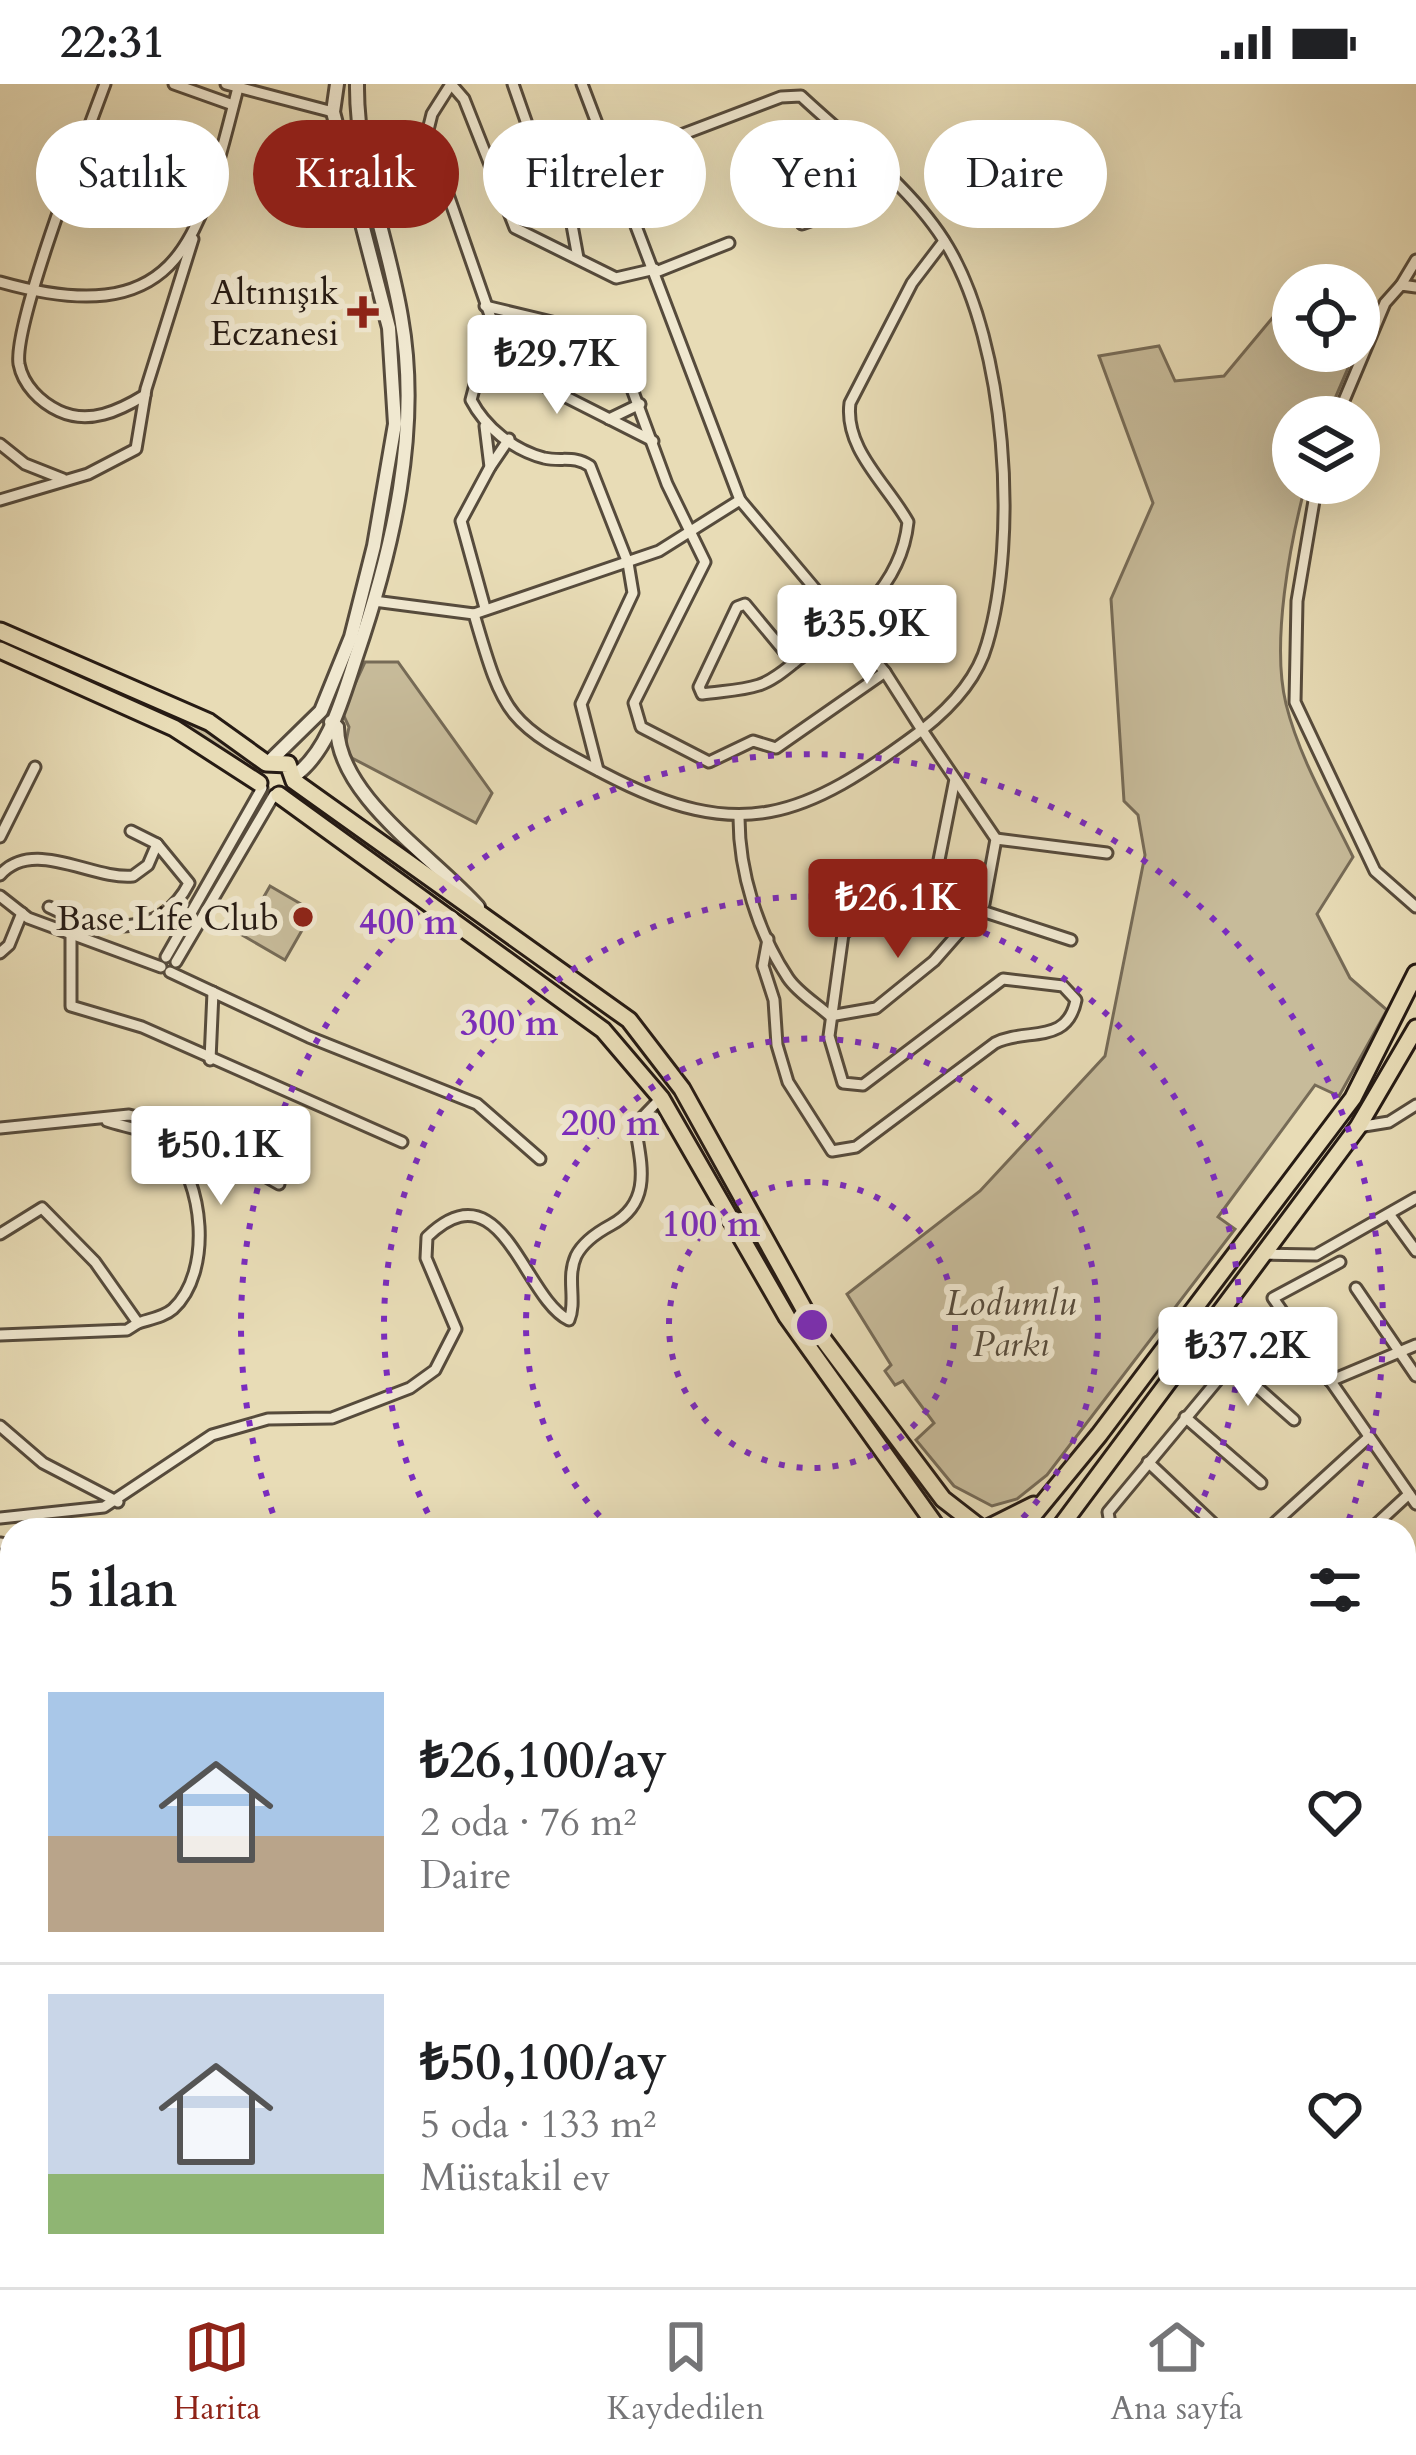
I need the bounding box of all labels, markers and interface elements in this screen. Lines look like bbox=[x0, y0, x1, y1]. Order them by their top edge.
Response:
text: 22:31 bbox=[60, 12, 165, 73]
chip: Satılık bbox=[36, 120, 229, 228]
chip: Kiralık bbox=[253, 120, 459, 228]
chip: Filtreler bbox=[483, 120, 706, 228]
chip: Yeni bbox=[730, 120, 900, 228]
chip: Daire bbox=[924, 120, 1107, 228]
map controls bbox=[1272, 264, 1380, 504]
button: locate bbox=[1272, 264, 1380, 372]
place label: Altınışık Eczanesi bbox=[210, 268, 340, 358]
marker: Altınışık Eczanesi bbox=[350, 299, 376, 325]
pin: ₺29.7K bbox=[459, 315, 655, 417]
text: ₺29.7K bbox=[494, 327, 620, 380]
button: layers bbox=[1272, 396, 1380, 504]
pin: ₺35.9K bbox=[769, 585, 965, 687]
text: ₺35.9K bbox=[804, 597, 930, 650]
pin: ₺26.1K bbox=[800, 859, 996, 961]
text: ₺26.1K bbox=[835, 871, 961, 924]
place label: Base Life Club bbox=[56, 894, 279, 943]
text: 400 m bbox=[359, 898, 458, 947]
marker: Base Life Club bbox=[290, 904, 316, 930]
text: 300 m bbox=[460, 999, 559, 1048]
text: 200 m bbox=[561, 1099, 660, 1148]
pin: ₺50.1K bbox=[123, 1106, 319, 1208]
text: ₺50.1K bbox=[158, 1118, 284, 1171]
text: 100 m bbox=[662, 1200, 761, 1249]
park label: Lodumlu Parkı bbox=[946, 1279, 1076, 1369]
centre of rings bbox=[791, 1304, 833, 1346]
pin: ₺37.2K bbox=[1150, 1307, 1346, 1409]
text: ₺37.2K bbox=[1185, 1319, 1311, 1372]
text: 5 ilan bbox=[48, 1555, 177, 1625]
icon: filters bbox=[1302, 1557, 1368, 1623]
text: ₺26,100/ay bbox=[420, 1726, 667, 1796]
icon: home bbox=[144, 1740, 288, 1884]
icon: heart bbox=[1302, 1779, 1368, 1845]
text: 2 oda · 76 m² bbox=[420, 1796, 636, 1849]
text: Daire bbox=[420, 1849, 511, 1902]
text: ₺50,100/ay bbox=[420, 2028, 667, 2098]
icon: home bbox=[144, 2042, 288, 2186]
icon: heart bbox=[1302, 2081, 1368, 2147]
text: 5 oda · 133 m² bbox=[420, 2098, 656, 2151]
text: Müstakil ev bbox=[420, 2151, 610, 2204]
tab: Harita bbox=[173, 2314, 261, 2431]
tab: Kaydedilen bbox=[607, 2314, 765, 2431]
tab: Ana sayfa bbox=[1111, 2314, 1243, 2431]

